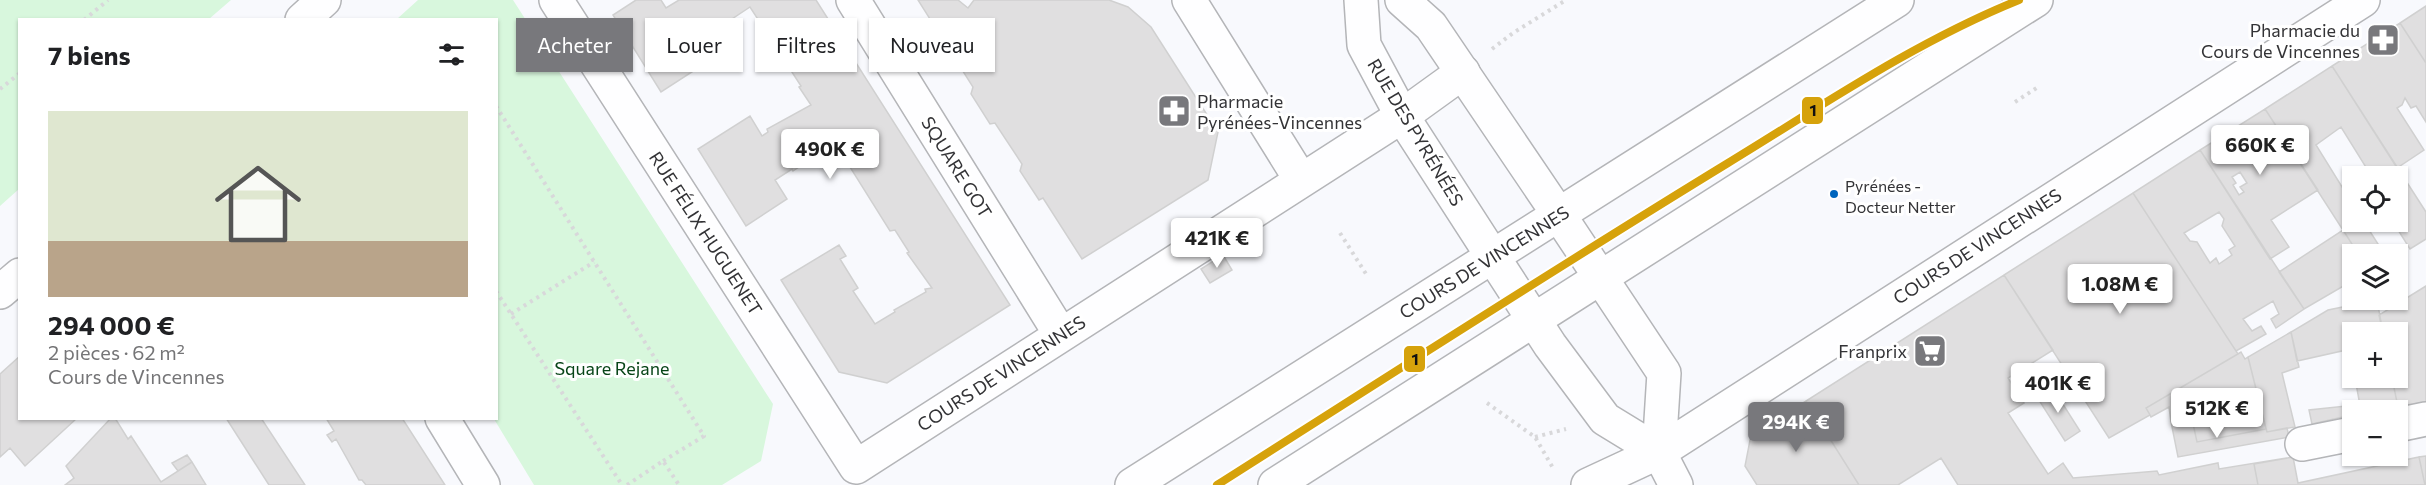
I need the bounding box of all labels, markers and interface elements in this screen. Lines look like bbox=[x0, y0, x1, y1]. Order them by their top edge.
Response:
chip: Acheter bbox=[516, 18, 633, 72]
chip: Louer bbox=[645, 18, 743, 72]
chip: Filtres bbox=[755, 18, 857, 72]
chip: Nouveau bbox=[869, 18, 995, 72]
place label: Pharmacie du Cours de Vincennes bbox=[2201, 19, 2360, 62]
pharmacy icon: Pharmacie du Cours de Vincennes bbox=[2365, 22, 2401, 58]
icon: filters bbox=[435, 38, 468, 71]
text: 7 biens bbox=[48, 39, 131, 70]
street label: RUE DES PYRÉNÉES bbox=[1363, 54, 1469, 210]
place label: Pharmacie Pyrénées-Vincennes bbox=[1197, 90, 1362, 133]
pharmacy icon: Pharmacie Pyrénées-Vincennes bbox=[1156, 93, 1192, 129]
line badge: 1 bbox=[1801, 96, 1824, 125]
text: 1 bbox=[1809, 100, 1817, 119]
street label: SQUARE GOT bbox=[917, 112, 997, 222]
pin: 660K € bbox=[2211, 125, 2309, 176]
pin: 490K € bbox=[781, 129, 879, 180]
text: 660K € bbox=[2225, 132, 2295, 156]
text: 490K € bbox=[795, 136, 865, 160]
street label: RUE FÉLIX HUGUENET bbox=[645, 147, 767, 319]
icon: home bbox=[204, 150, 312, 258]
map controls bbox=[2342, 166, 2408, 466]
button: locate bbox=[2342, 166, 2408, 232]
place label: Pyrénées - Docteur Netter bbox=[1845, 176, 1956, 216]
street label: COURS DE VINCENNES bbox=[1889, 183, 2065, 309]
marker: Pyrénées - Docteur Netter bbox=[1828, 188, 1840, 200]
street label: COURS DE VINCENNES bbox=[1395, 201, 1573, 323]
pin: 421K € bbox=[1168, 218, 1266, 269]
text: 421K € bbox=[1185, 225, 1249, 249]
button: layers bbox=[2342, 244, 2408, 310]
pin: 1.08M € bbox=[2065, 264, 2175, 315]
text: 1.08M € bbox=[2082, 271, 2158, 295]
text: 294 000 € bbox=[48, 309, 175, 340]
street label: COURS DE VINCENNES bbox=[913, 310, 1089, 436]
button: + bbox=[2342, 322, 2408, 388]
supermarket icon: Franprix bbox=[1912, 333, 1948, 369]
text: 2 pièces · 62 m² bbox=[48, 340, 185, 364]
place label: Franprix bbox=[1838, 340, 1907, 362]
line badge: 1 bbox=[1403, 345, 1426, 373]
text: 1 bbox=[1411, 349, 1419, 368]
park label: Square Rejane bbox=[554, 357, 670, 379]
pin: 401K € bbox=[2009, 363, 2107, 414]
text: Cours de Vincennes bbox=[48, 364, 225, 388]
text: 401K € bbox=[2025, 370, 2091, 394]
pin: 512K € bbox=[2168, 388, 2266, 439]
text: 512K € bbox=[2185, 395, 2249, 419]
button: − bbox=[2342, 400, 2408, 466]
pin: 294K € bbox=[1747, 402, 1845, 453]
text: 294K € bbox=[1762, 409, 1830, 433]

